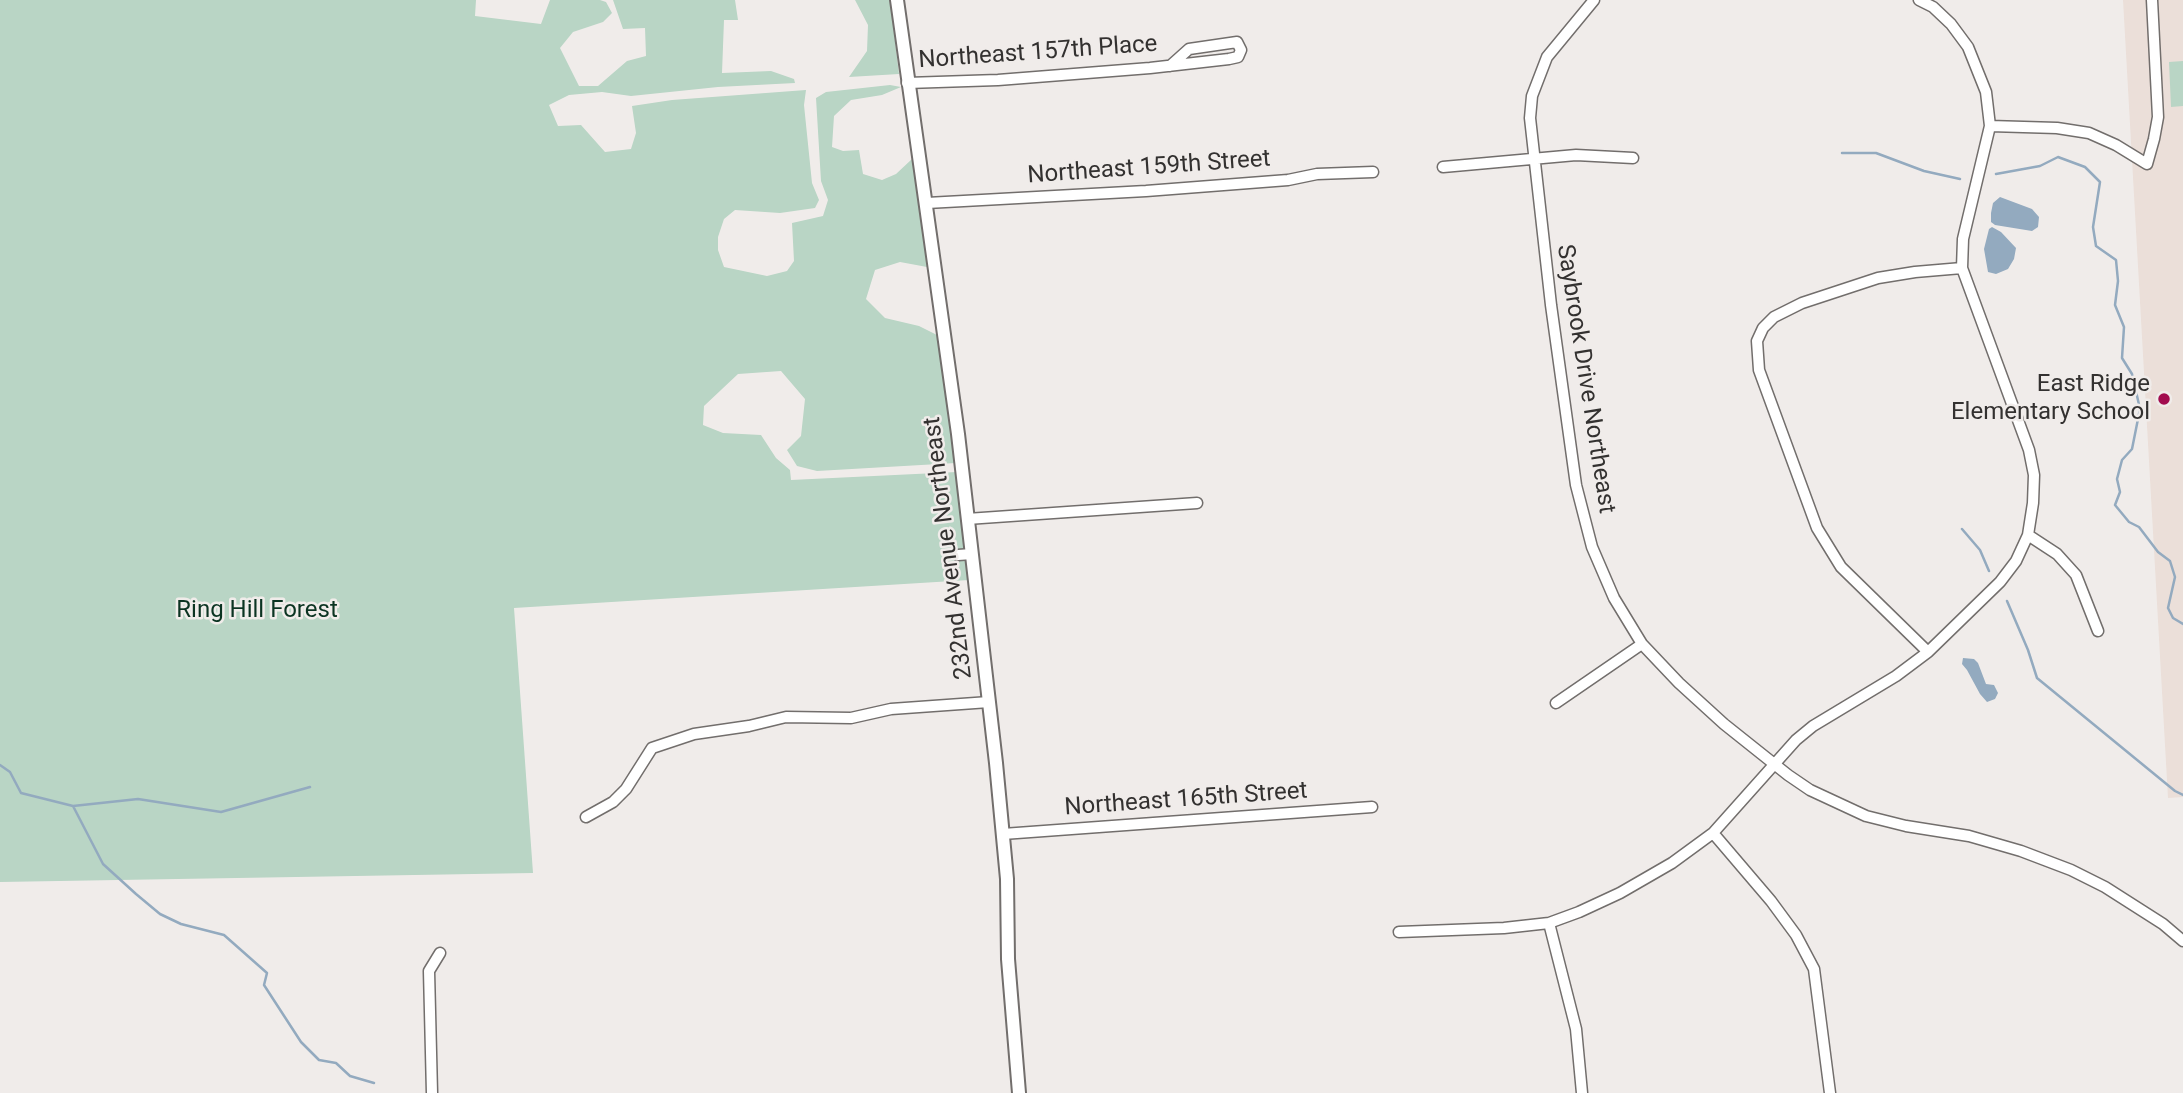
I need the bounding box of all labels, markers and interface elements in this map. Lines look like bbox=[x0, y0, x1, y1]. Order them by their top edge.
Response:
street label: Northeast 157th Place bbox=[918, 30, 1158, 76]
street label: Northeast 159th Street bbox=[1027, 145, 1271, 191]
street label: Saybrook Drive Northeast bbox=[1550, 243, 1620, 515]
place label: East Ridge Elementary School bbox=[1951, 371, 2150, 427]
marker: East Ridge Elementary School bbox=[2156, 391, 2172, 407]
street label: 232nd Avenue Northeast bbox=[919, 415, 979, 681]
park label: Ring Hill Forest bbox=[176, 597, 338, 625]
street label: Northeast 165th Street bbox=[1064, 777, 1308, 823]

